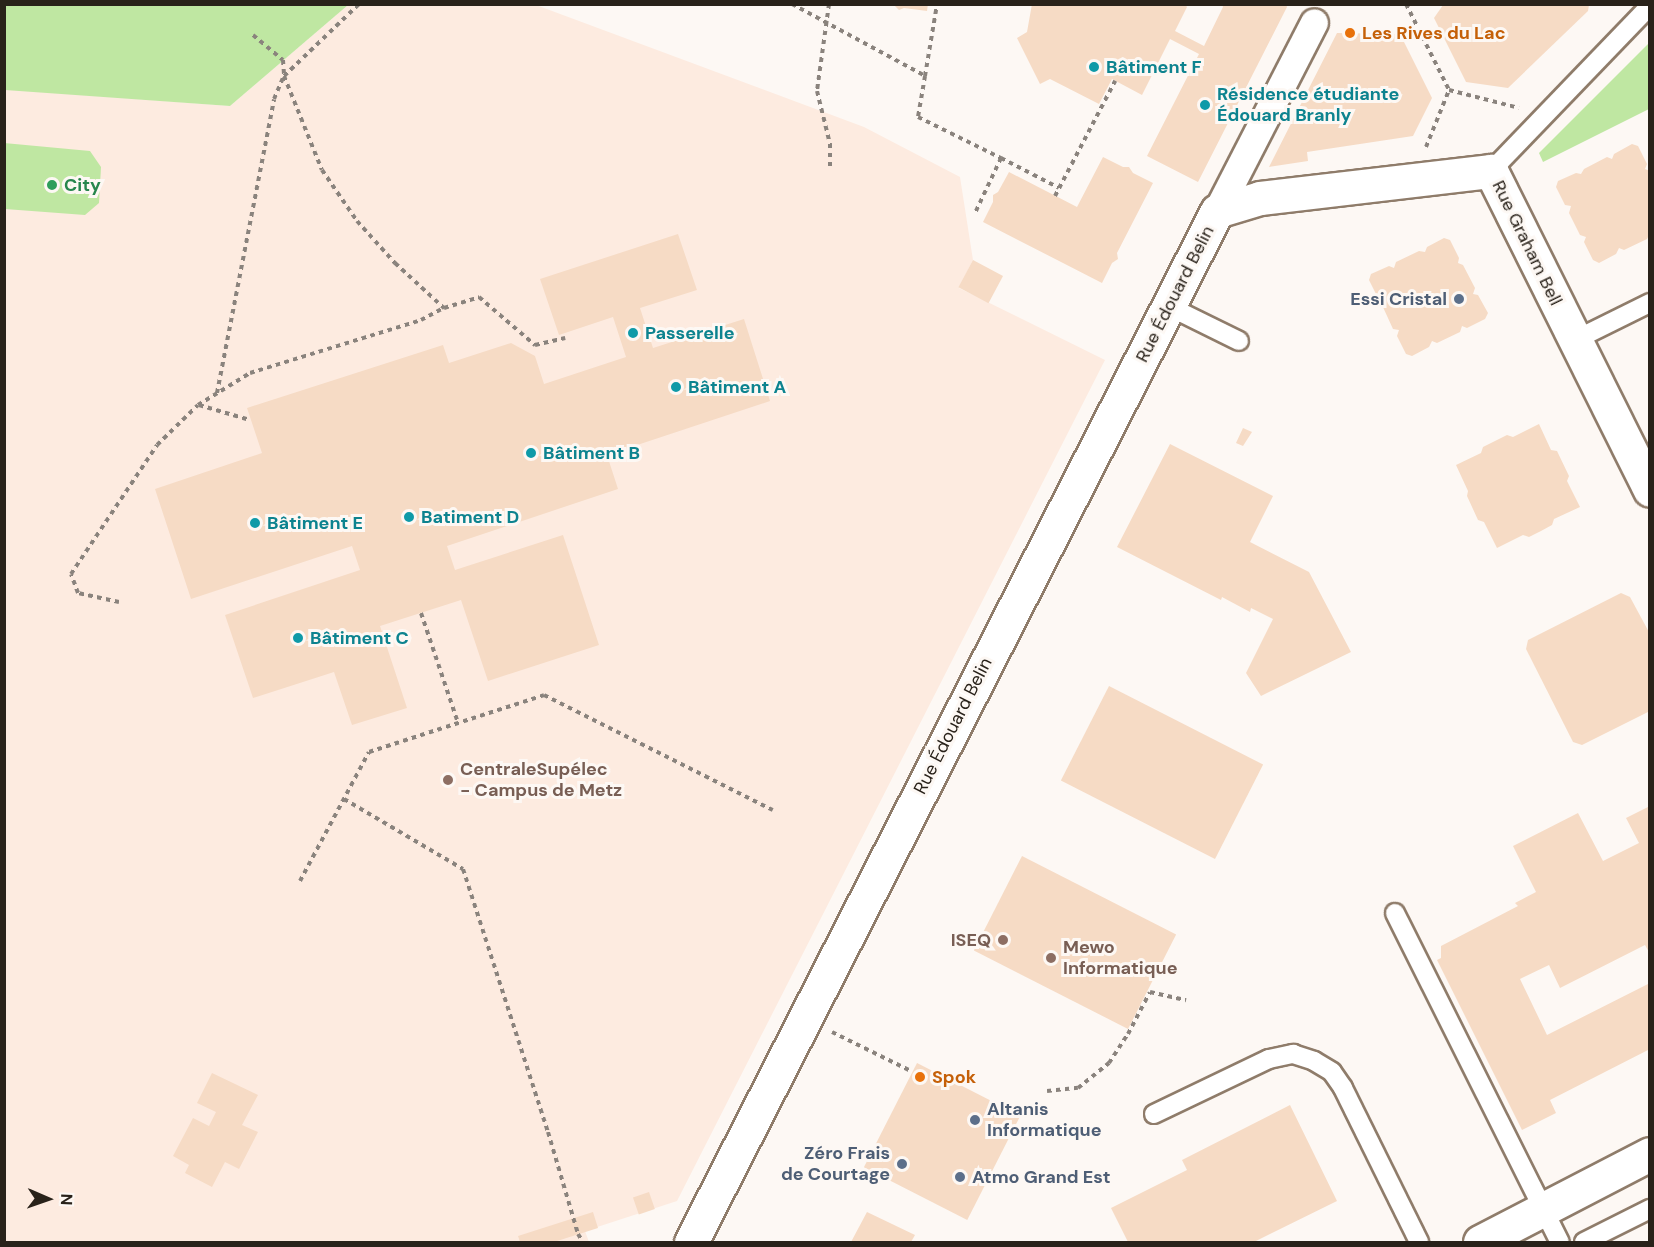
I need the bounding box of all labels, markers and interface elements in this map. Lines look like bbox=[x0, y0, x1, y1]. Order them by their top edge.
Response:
place label: Les Rives du Lac bbox=[1362, 22, 1506, 44]
marker: Les Rives du Lac bbox=[1343, 26, 1357, 40]
place label: Bâtiment F bbox=[1106, 56, 1202, 78]
marker: Bâtiment F bbox=[1087, 60, 1101, 74]
place label: Résidence étudiante Édouard Branly bbox=[1217, 84, 1399, 127]
marker: Résidence étudiante Édouard Branly bbox=[1198, 98, 1212, 112]
place label: City bbox=[64, 174, 101, 196]
street label: Rue Graham Bell bbox=[1487, 177, 1567, 309]
marker: City bbox=[45, 178, 59, 192]
street label: Rue Édouard Belin bbox=[1131, 222, 1219, 366]
place label: Essi Cristal bbox=[1350, 288, 1447, 310]
marker: Essi Cristal bbox=[1452, 292, 1466, 306]
place label: Passerelle bbox=[645, 322, 734, 344]
marker: Passerelle bbox=[626, 326, 640, 340]
place label: Bâtiment A bbox=[688, 376, 786, 398]
marker: Bâtiment A bbox=[669, 380, 683, 394]
place label: Bâtiment B bbox=[543, 442, 640, 464]
marker: Bâtiment B bbox=[524, 446, 538, 460]
place label: Batiment D bbox=[421, 506, 519, 528]
marker: Batiment D bbox=[402, 510, 416, 524]
place label: Bâtiment E bbox=[267, 512, 363, 534]
marker: Bâtiment E bbox=[248, 516, 262, 530]
place label: Bâtiment C bbox=[310, 627, 409, 649]
marker: Bâtiment C bbox=[291, 631, 305, 645]
street label: Rue Édouard Belin bbox=[909, 654, 997, 798]
place label: CentraleSupélec - Campus de Metz bbox=[460, 759, 622, 802]
marker: CentraleSupélec - Campus de Metz bbox=[441, 773, 455, 787]
place label: ISEQ bbox=[951, 929, 991, 951]
marker: ISEQ bbox=[996, 933, 1010, 947]
place label: Mewo Informatique bbox=[1063, 937, 1177, 980]
marker: Mewo Informatique bbox=[1044, 951, 1058, 965]
place label: Spok bbox=[932, 1066, 976, 1088]
marker: Spok bbox=[913, 1070, 927, 1084]
place label: Altanis Informatique bbox=[987, 1099, 1101, 1142]
marker: Altanis Informatique bbox=[968, 1113, 982, 1127]
place label: Zéro Frais de Courtage bbox=[781, 1143, 890, 1186]
marker: Zéro Frais de Courtage bbox=[895, 1157, 909, 1171]
place label: Atmo Grand Est bbox=[972, 1166, 1110, 1188]
north arrow bbox=[18, 1169, 78, 1229]
marker: Atmo Grand Est bbox=[953, 1170, 967, 1184]
text: N bbox=[56, 1193, 77, 1206]

